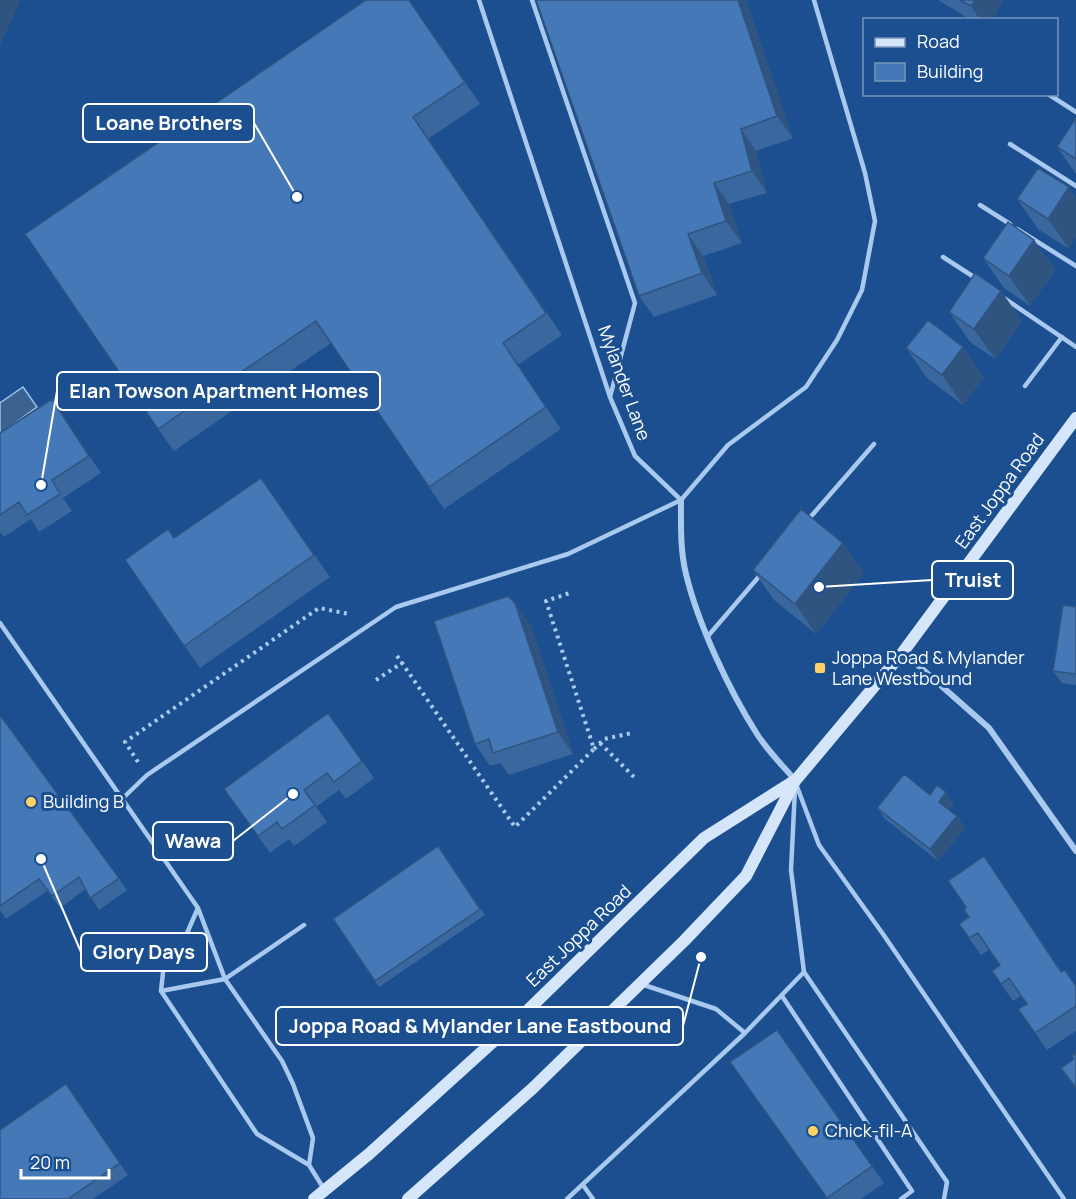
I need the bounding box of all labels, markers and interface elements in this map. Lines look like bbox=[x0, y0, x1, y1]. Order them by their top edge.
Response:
legend bbox=[863, 18, 1058, 96]
text: Road bbox=[917, 29, 960, 53]
text: Building bbox=[917, 59, 983, 83]
callout: Loane Brothers bbox=[83, 104, 254, 142]
text: Loane Brothers bbox=[95, 109, 243, 136]
street label: Mylander Lane bbox=[593, 322, 657, 444]
callout: Elan Towson Apartment Homes bbox=[57, 372, 380, 410]
text: Elan Towson Apartment Homes bbox=[69, 377, 369, 404]
street label: East Joppa Road bbox=[949, 428, 1049, 553]
callout: Truist bbox=[932, 561, 1013, 599]
text: Truist bbox=[945, 566, 1001, 593]
place label: Joppa Road & Mylander Lane Westbound bbox=[832, 645, 1025, 690]
marker: Joppa Road & Mylander Lane Westbound bbox=[813, 661, 827, 675]
place label: Building B bbox=[43, 789, 124, 813]
marker: Building B bbox=[24, 795, 38, 809]
callout: Wawa bbox=[153, 822, 233, 860]
text: Wawa bbox=[165, 827, 221, 854]
street label: East Joppa Road bbox=[521, 879, 636, 992]
callout: Glory Days bbox=[81, 933, 207, 971]
text: Glory Days bbox=[93, 938, 195, 965]
callout: Joppa Road & Mylander Lane Eastbound bbox=[276, 1007, 683, 1045]
text: Joppa Road & Mylander Lane Eastbound bbox=[289, 1012, 671, 1039]
place label: Chick-fil-A bbox=[825, 1118, 913, 1142]
marker: Chick-fil-A bbox=[806, 1124, 820, 1138]
scale bar bbox=[21, 1142, 110, 1180]
text: 20 m bbox=[30, 1150, 70, 1174]

